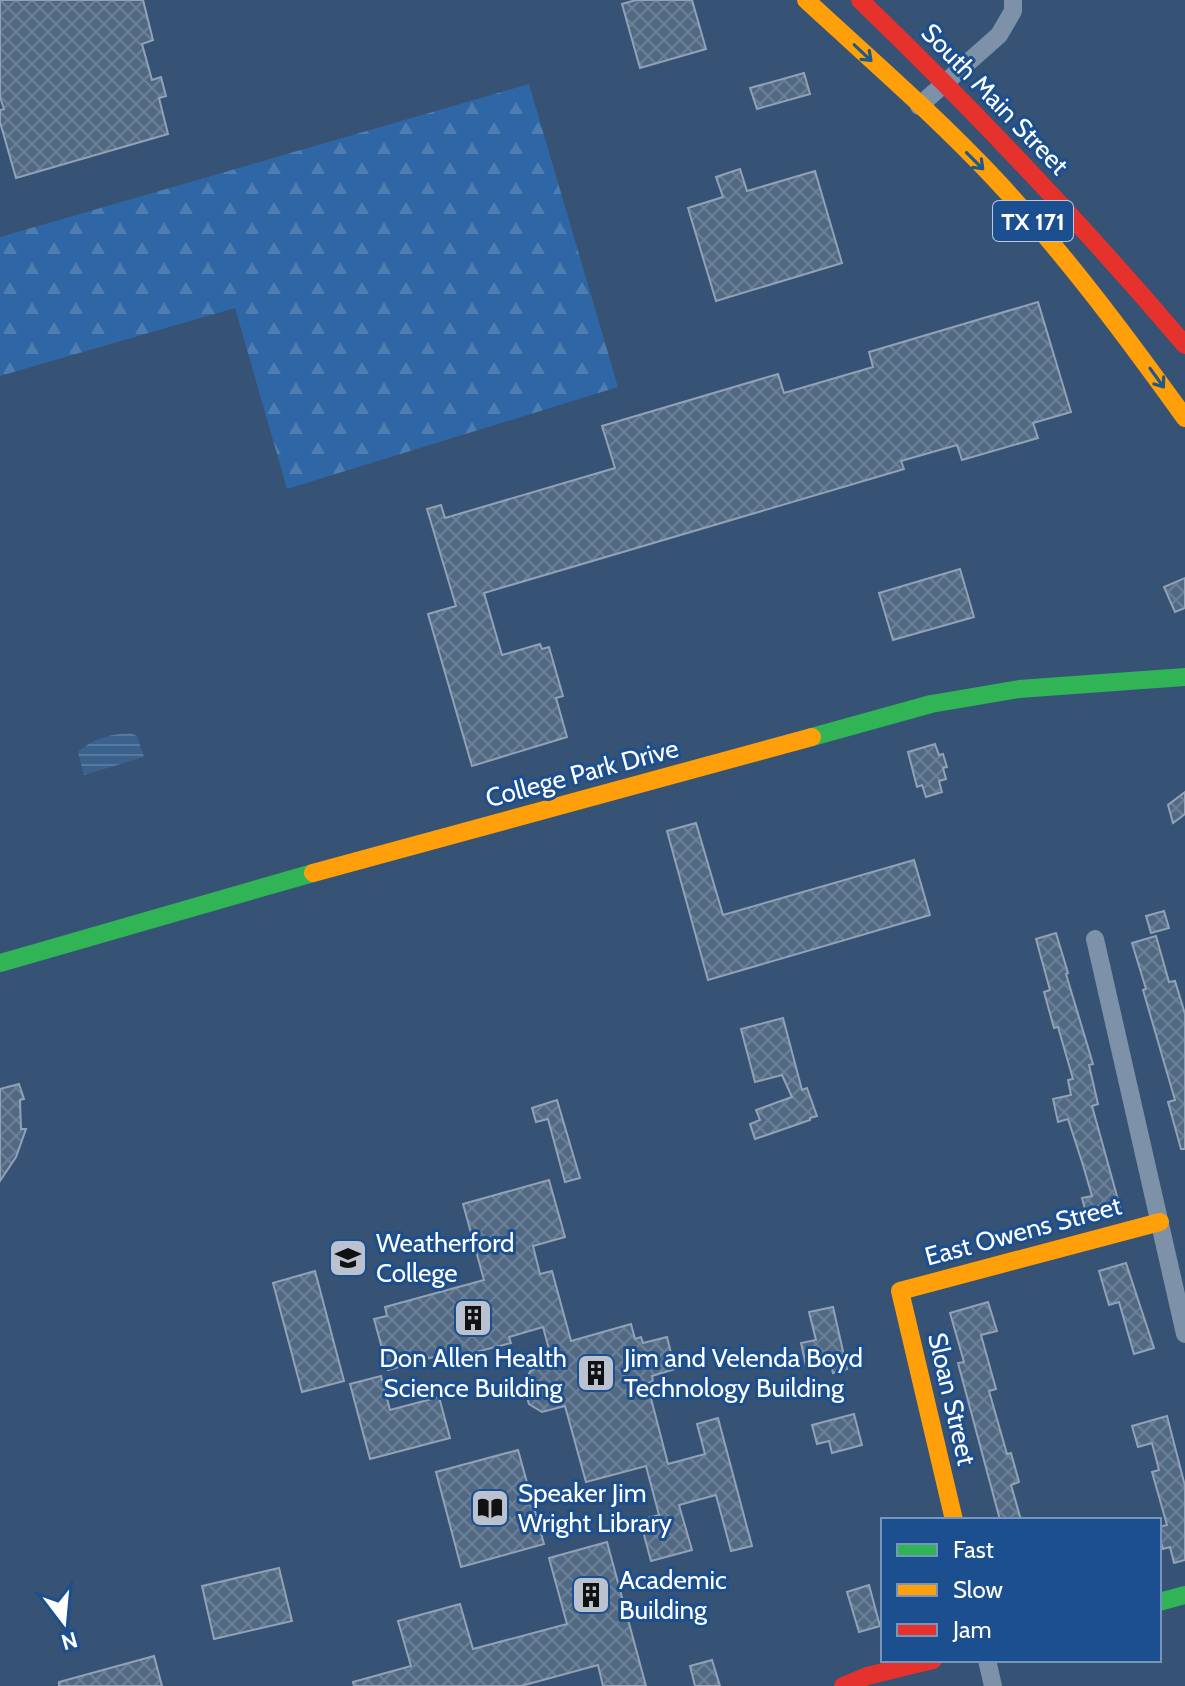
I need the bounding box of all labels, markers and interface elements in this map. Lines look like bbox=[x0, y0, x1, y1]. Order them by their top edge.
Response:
street label: South Main Street bbox=[915, 17, 1075, 181]
one-way arrow bbox=[852, 43, 872, 62]
one-way arrow bbox=[965, 151, 984, 170]
road number: TX 171 bbox=[993, 201, 1073, 241]
one-way arrow bbox=[1148, 367, 1165, 388]
street label: College Park Drive bbox=[482, 732, 682, 814]
street label: East Owens Street bbox=[921, 1189, 1125, 1273]
place label: Weatherford College bbox=[376, 1227, 514, 1289]
school or university icon: Weatherford College bbox=[327, 1237, 369, 1279]
building icon: Don Allen Health Science Building bbox=[452, 1297, 494, 1339]
street label: Sloan Street bbox=[921, 1330, 983, 1469]
place label: Don Allen Health Science Building bbox=[379, 1342, 567, 1404]
place label: Jim and Velenda Boyd Technology Building bbox=[623, 1342, 863, 1404]
building icon: Jim and Velenda Boyd Technology Building bbox=[575, 1352, 617, 1394]
place label: Speaker Jim Wright Library bbox=[518, 1477, 672, 1539]
library icon: Speaker Jim Wright Library bbox=[469, 1487, 511, 1529]
legend bbox=[881, 1518, 1161, 1662]
text: Fast bbox=[953, 1535, 994, 1564]
place label: Academic Building bbox=[619, 1564, 727, 1626]
building icon: Academic Building bbox=[570, 1574, 612, 1616]
text: Slow bbox=[953, 1575, 1003, 1604]
north arrow bbox=[24, 1582, 104, 1662]
text: Jam bbox=[952, 1615, 991, 1644]
text: N bbox=[58, 1626, 81, 1656]

